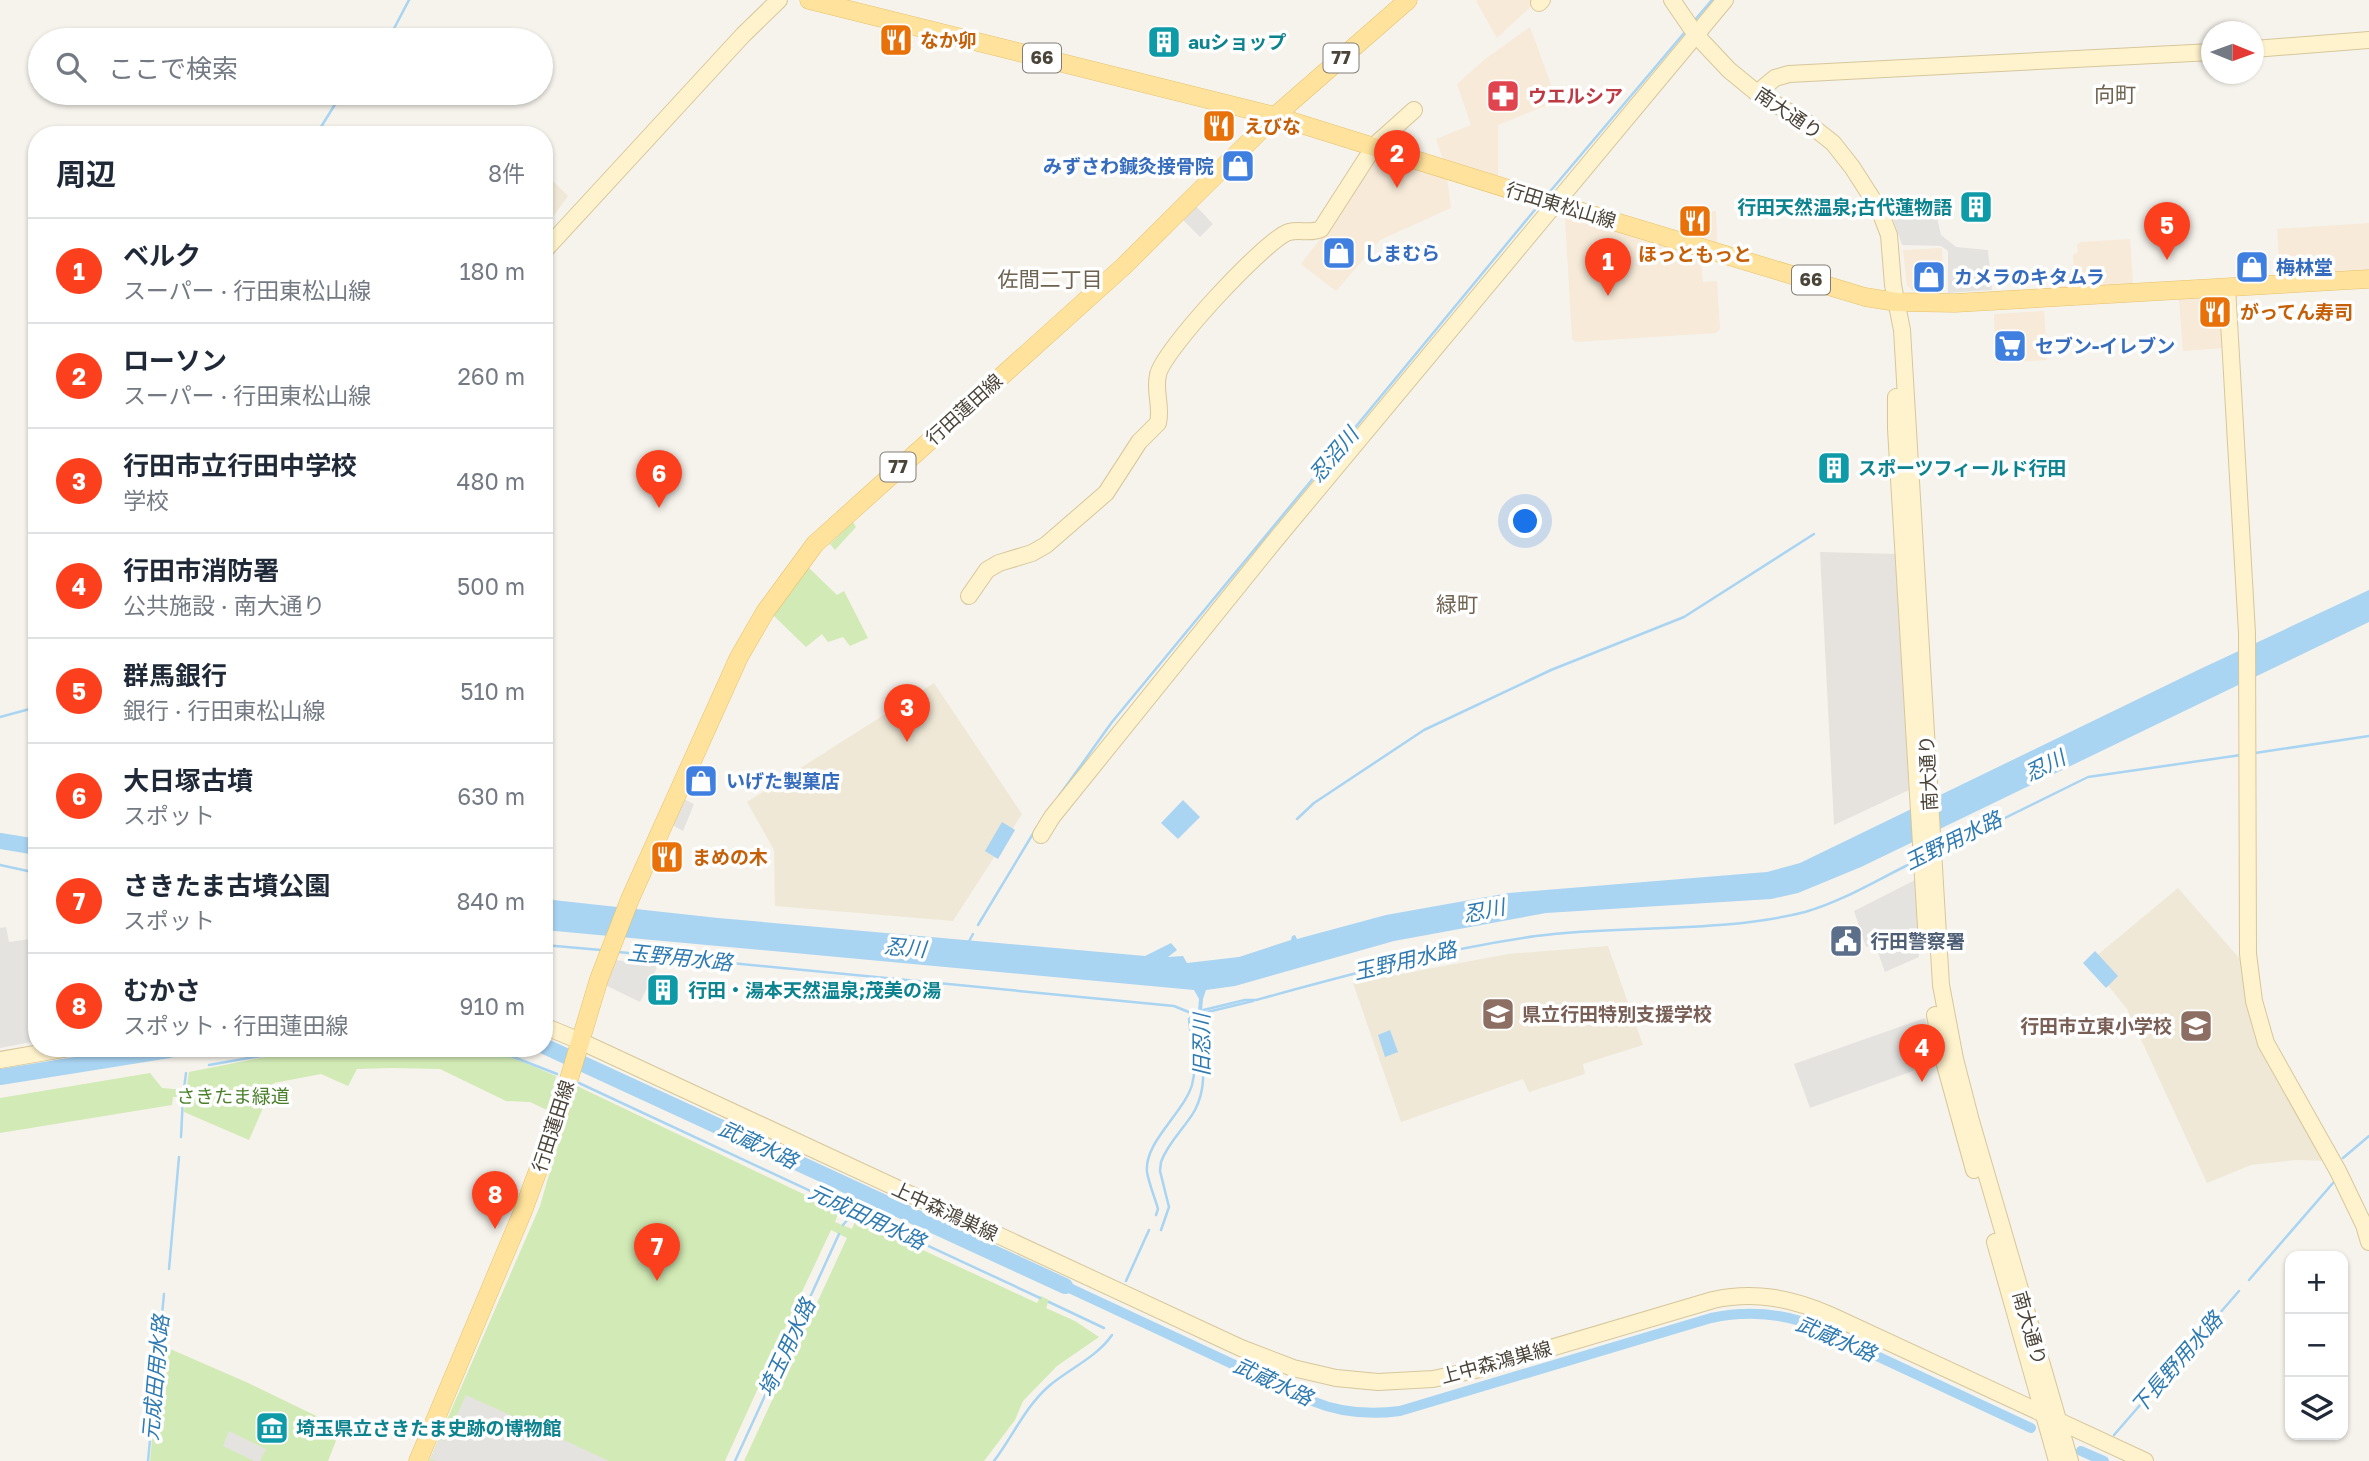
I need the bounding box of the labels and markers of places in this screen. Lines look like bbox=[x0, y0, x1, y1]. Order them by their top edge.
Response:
restaurant icon: なか卯 bbox=[877, 21, 915, 59]
building icon: auショップ bbox=[1145, 23, 1183, 61]
place label: なか卯 bbox=[920, 28, 977, 51]
place label: auショップ bbox=[1188, 30, 1286, 53]
pharmacy icon: ウエルシア bbox=[1484, 77, 1522, 115]
place label: ウエルシア bbox=[1528, 84, 1623, 107]
restaurant icon: えびな bbox=[1200, 107, 1238, 145]
place label: えびな bbox=[1244, 114, 1301, 137]
pin: 2 bbox=[1374, 130, 1420, 188]
shop icon: みずさわ鍼灸接骨院 bbox=[1219, 147, 1257, 185]
place label: みずさわ鍼灸接骨院 bbox=[1043, 154, 1214, 177]
building icon: 行田天然温泉;古代蓮物語 bbox=[1957, 188, 1995, 226]
place label: 行田天然温泉;古代蓮物語 bbox=[1737, 195, 1952, 218]
restaurant icon: ほっともっと bbox=[1676, 202, 1714, 240]
pin: 5 bbox=[2144, 202, 2190, 260]
shop icon: しまむら bbox=[1320, 234, 1358, 272]
pin: 1 bbox=[1585, 238, 1631, 296]
place label: しまむら bbox=[1364, 241, 1440, 264]
place label: ほっともっと bbox=[1638, 242, 1752, 265]
shop icon: 梅林堂 bbox=[2233, 248, 2271, 286]
place label: 梅林堂 bbox=[2276, 255, 2333, 278]
shop icon: カメラのキタムラ bbox=[1910, 258, 1948, 296]
place label: カメラのキタムラ bbox=[1954, 265, 2105, 288]
restaurant icon: がってん寿司 bbox=[2196, 293, 2234, 331]
place label: がってん寿司 bbox=[2240, 300, 2353, 323]
supermarket icon: セブン-イレブン bbox=[1991, 327, 2029, 365]
place label: セブン-イレブン bbox=[2035, 334, 2175, 357]
building icon: スポーツフィールド行田 bbox=[1815, 449, 1853, 487]
pin: 6 bbox=[636, 450, 682, 508]
place label: スポーツフィールド行田 bbox=[1858, 456, 2066, 479]
pin: 3 bbox=[884, 684, 930, 742]
shop icon: いげた製菓店 bbox=[682, 762, 720, 800]
place label: いげた製菓店 bbox=[726, 769, 840, 792]
restaurant icon: まめの木 bbox=[648, 838, 686, 876]
place label: まめの木 bbox=[692, 845, 768, 868]
public building icon: 行田警察署 bbox=[1827, 922, 1865, 960]
place label: 行田警察署 bbox=[1870, 929, 1965, 952]
building icon: 行田・湯本天然温泉;茂美の湯 bbox=[644, 971, 682, 1009]
place label: 行田・湯本天然温泉;茂美の湯 bbox=[688, 978, 941, 1001]
school or university icon: 県立行田特別支援学校 bbox=[1479, 995, 1517, 1033]
place label: 県立行田特別支援学校 bbox=[1522, 1002, 1712, 1025]
school or university icon: 行田市立東小学校 bbox=[2177, 1007, 2215, 1045]
place label: 行田市立東小学校 bbox=[2020, 1014, 2172, 1037]
pin: 4 bbox=[1899, 1024, 1945, 1082]
pin: 8 bbox=[472, 1171, 518, 1229]
pin: 7 bbox=[634, 1223, 680, 1281]
museum icon: 埼玉県立さきたま史跡の博物館 bbox=[253, 1409, 291, 1447]
place label: 埼玉県立さきたま史跡の博物館 bbox=[296, 1416, 561, 1439]

